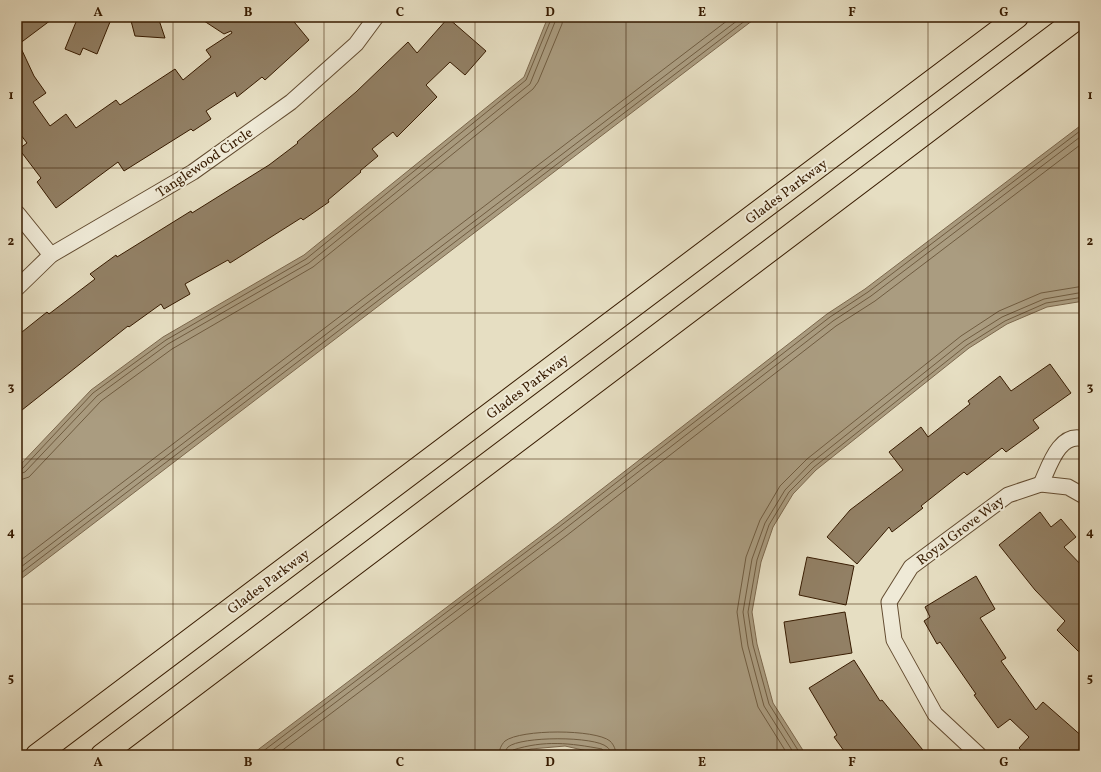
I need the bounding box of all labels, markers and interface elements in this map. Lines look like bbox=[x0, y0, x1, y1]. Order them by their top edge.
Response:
text: A bbox=[93, 4, 103, 22]
text: B bbox=[244, 4, 253, 22]
text: C bbox=[396, 4, 404, 22]
text: D bbox=[545, 4, 555, 22]
text: E bbox=[698, 4, 706, 22]
text: F bbox=[848, 4, 856, 22]
text: G bbox=[999, 4, 1009, 22]
text: 1 bbox=[8, 87, 14, 105]
text: 1 bbox=[1087, 87, 1093, 105]
street label: Tanglewood Circle bbox=[153, 124, 257, 203]
street label: Glades Parkway bbox=[742, 155, 832, 229]
text: 2 bbox=[8, 233, 15, 251]
text: 2 bbox=[1087, 233, 1094, 251]
street label: Glades Parkway bbox=[483, 350, 573, 424]
text: 3 bbox=[8, 379, 15, 397]
text: 3 bbox=[1087, 379, 1094, 397]
street label: Royal Grove Way bbox=[913, 492, 1009, 570]
text: 4 bbox=[7, 524, 15, 542]
text: 4 bbox=[1086, 524, 1094, 542]
street label: Glades Parkway bbox=[224, 545, 314, 619]
text: 5 bbox=[8, 670, 14, 688]
text: 5 bbox=[1087, 670, 1093, 688]
text: A bbox=[93, 754, 103, 772]
text: B bbox=[244, 754, 253, 772]
text: C bbox=[396, 754, 404, 772]
text: D bbox=[545, 754, 555, 772]
text: E bbox=[698, 754, 706, 772]
text: F bbox=[848, 754, 856, 772]
text: G bbox=[999, 754, 1009, 772]

